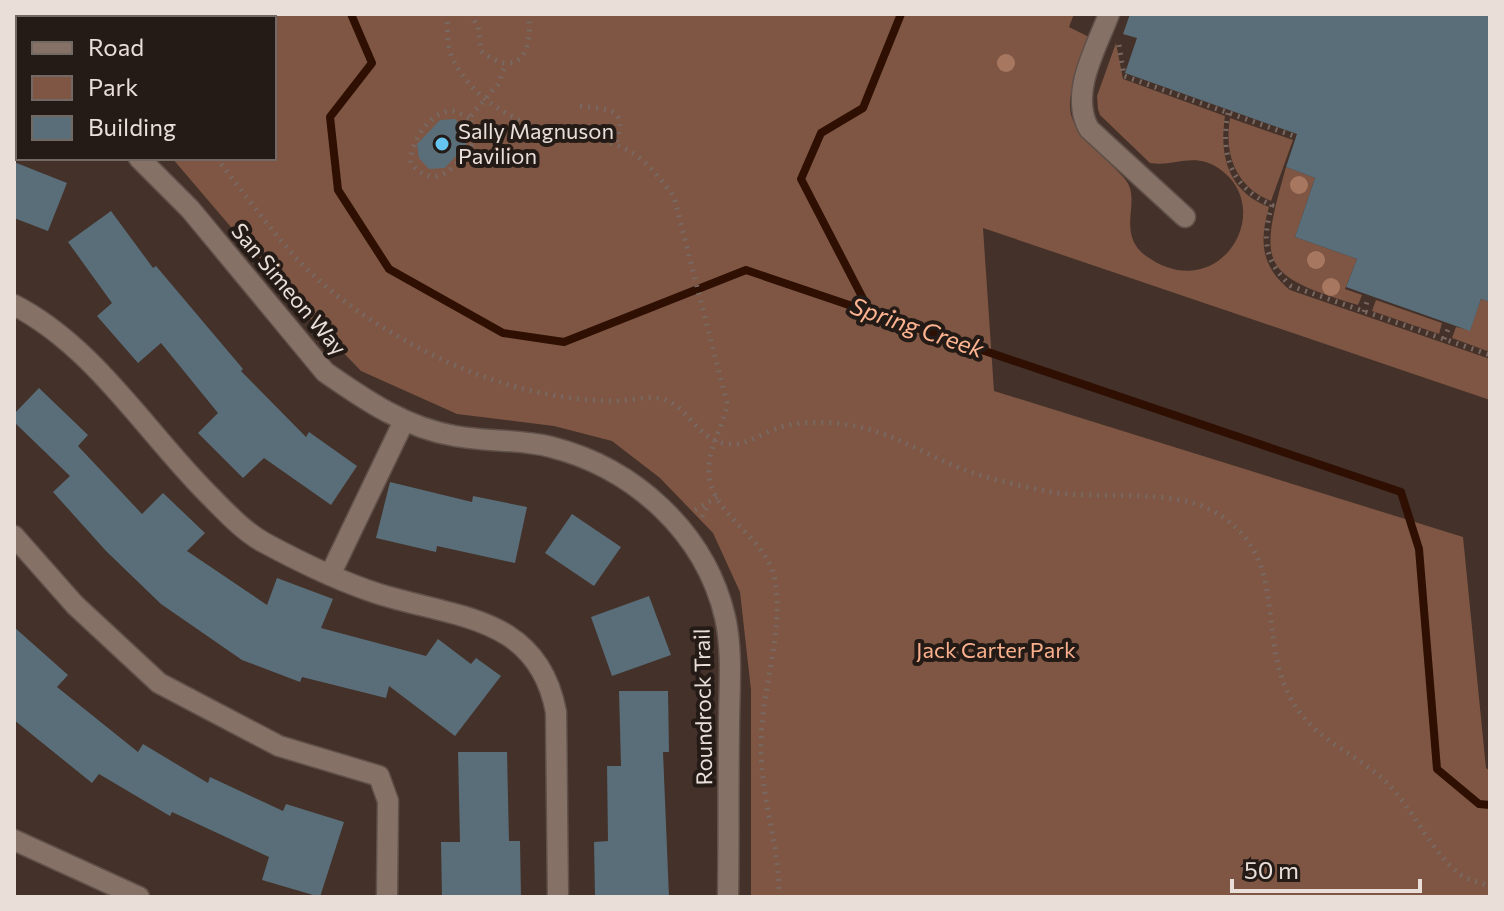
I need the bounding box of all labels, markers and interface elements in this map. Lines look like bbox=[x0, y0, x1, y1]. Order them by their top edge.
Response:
legend bbox=[16, 16, 276, 160]
text: Road bbox=[88, 32, 144, 61]
text: Park bbox=[88, 72, 138, 101]
text: Building bbox=[88, 112, 176, 141]
place label: Sally Magnuson Pavilion bbox=[458, 117, 614, 169]
marker: Sally Magnuson Pavilion bbox=[433, 135, 451, 153]
street label: San Simeon Way bbox=[226, 217, 353, 360]
water label: Spring Creek bbox=[847, 290, 989, 363]
street label: Roundrock Trail bbox=[688, 628, 717, 786]
park label: Jack Carter Park bbox=[916, 636, 1076, 663]
scale bar bbox=[1232, 843, 1420, 893]
text: 50 m bbox=[1244, 855, 1299, 884]

